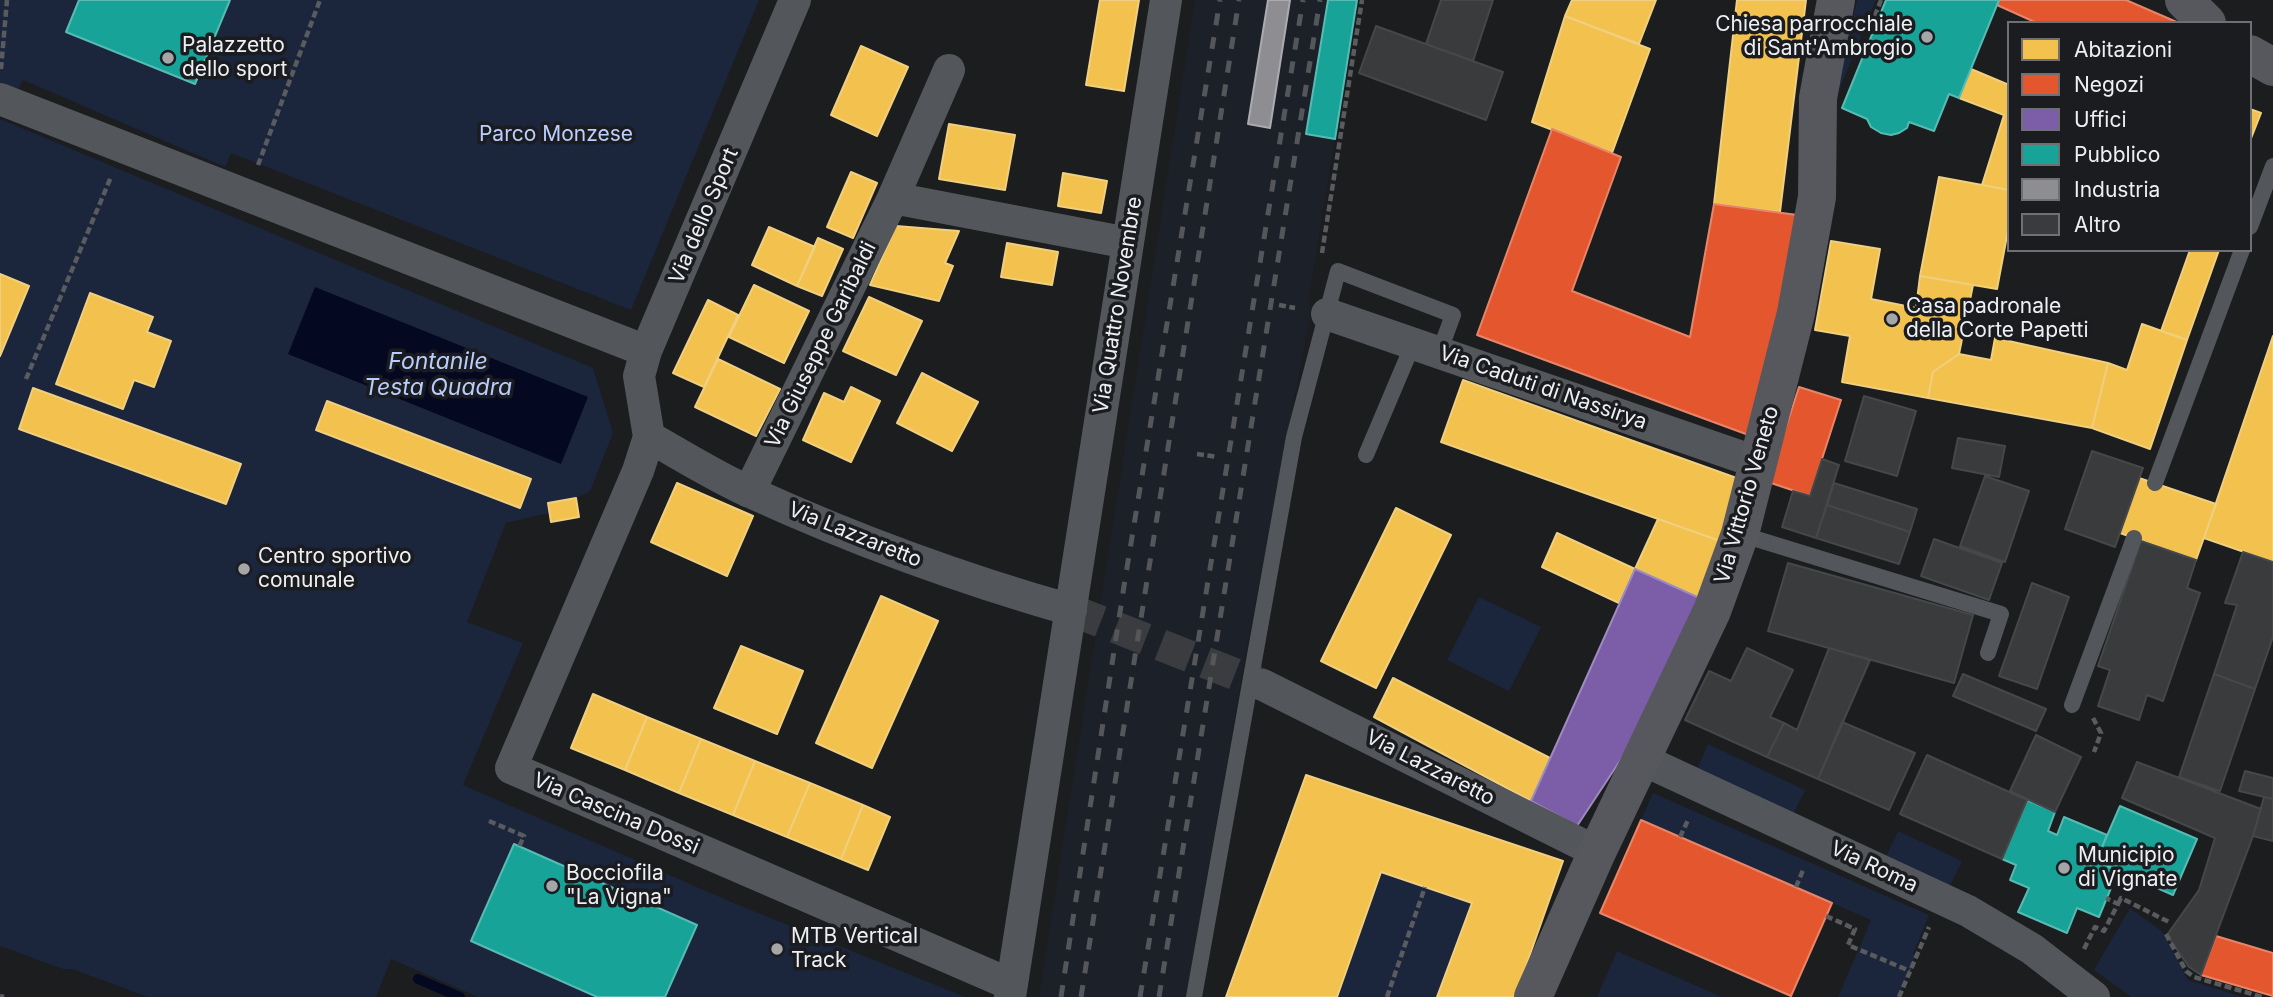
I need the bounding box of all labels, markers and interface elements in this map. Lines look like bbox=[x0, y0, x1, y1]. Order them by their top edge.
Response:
place label: Chiesa parrocchiale di Sant'Ambrogio bbox=[1715, 12, 1913, 62]
legend bbox=[2007, 21, 2252, 252]
marker: Chiesa parrocchiale di Sant'Ambrogio bbox=[1919, 29, 1935, 45]
place label: Palazzetto dello sport bbox=[182, 33, 287, 83]
text: Abitazioni bbox=[2074, 37, 2172, 62]
marker: Palazzetto dello sport bbox=[160, 50, 176, 66]
text: Negozi bbox=[2074, 72, 2144, 97]
text: Uffici bbox=[2074, 107, 2127, 132]
park label: Parco Monzese bbox=[479, 122, 633, 148]
text: Pubblico bbox=[2074, 142, 2160, 167]
street label: Via dello Sport bbox=[664, 144, 744, 288]
text: Industria bbox=[2074, 177, 2160, 202]
street label: Via Quattro Novembre bbox=[1088, 195, 1148, 415]
text: Altro bbox=[2074, 212, 2121, 237]
street label: Via Giuseppe Garibaldi bbox=[760, 238, 882, 452]
place label: Casa padronale della Corte Papetti bbox=[1906, 294, 2089, 344]
marker: Casa padronale della Corte Papetti bbox=[1884, 311, 1900, 327]
street label: Via Caduti di Nassirya bbox=[1436, 341, 1650, 435]
water label: Fontanile Testa Quadra bbox=[364, 348, 512, 402]
street label: Via Vittorio Veneto bbox=[1710, 403, 1784, 587]
street label: Via Lazzaretto bbox=[785, 497, 925, 573]
place label: Centro sportivo comunale bbox=[258, 544, 412, 594]
marker: Centro sportivo comunale bbox=[236, 561, 252, 577]
street label: Via Lazzaretto bbox=[1361, 725, 1499, 811]
street label: Via Cascina Dossi bbox=[529, 768, 703, 860]
street label: Via Roma bbox=[1826, 836, 1922, 898]
place label: Municipio di Vignate bbox=[2078, 843, 2177, 893]
marker: Municipio di Vignate bbox=[2056, 860, 2072, 876]
place label: Bocciofila "La Vigna" bbox=[566, 861, 672, 911]
marker: Bocciofila "La Vigna" bbox=[544, 878, 560, 894]
place label: MTB Vertical Track bbox=[791, 924, 918, 974]
marker: MTB Vertical Track bbox=[769, 941, 785, 957]

